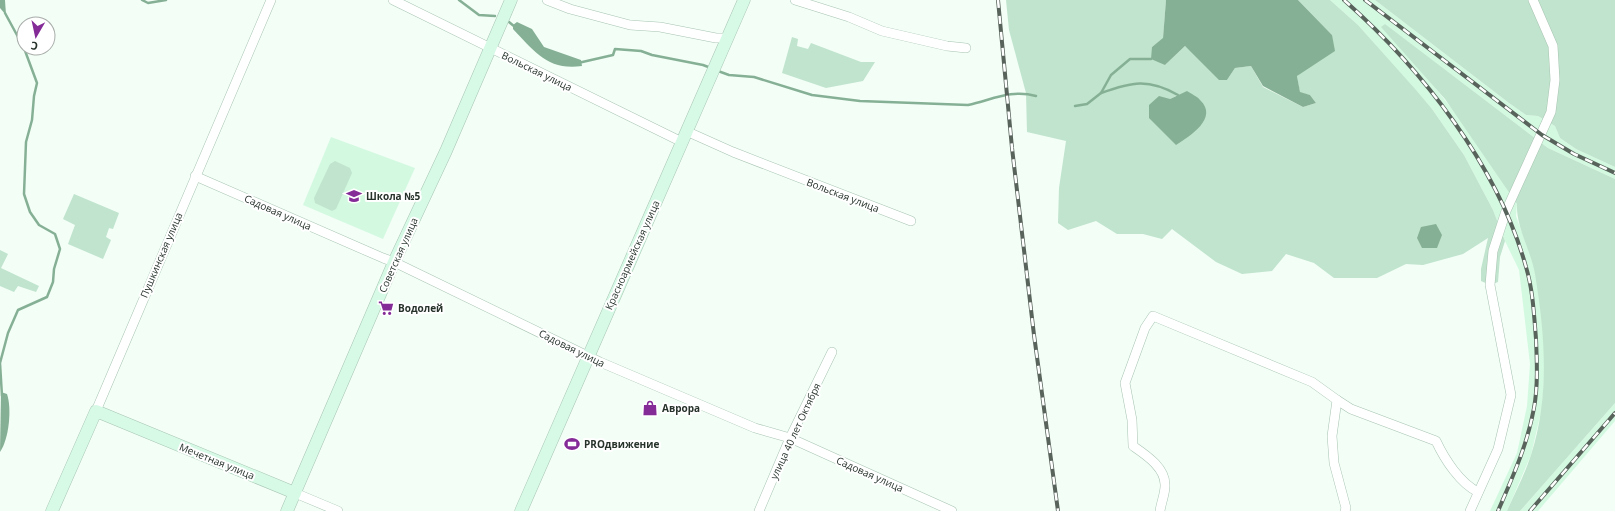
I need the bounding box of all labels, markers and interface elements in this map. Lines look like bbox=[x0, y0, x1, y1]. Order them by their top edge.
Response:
north arrow bbox=[16, 16, 56, 56]
text: С bbox=[30, 38, 39, 54]
street label: Вольская улица bbox=[499, 48, 575, 94]
street label: Вольская улица bbox=[805, 175, 881, 215]
school or university icon: Школа №5 bbox=[345, 187, 363, 205]
place label: Школа №5 bbox=[366, 189, 421, 203]
street label: Садовая улица bbox=[242, 191, 314, 233]
street label: Красноармейская улица bbox=[602, 198, 662, 312]
street label: Пушкинская улица bbox=[137, 210, 185, 300]
street label: Советская улица bbox=[375, 215, 421, 295]
supermarket icon: Водолей bbox=[377, 299, 395, 317]
place label: Водолей bbox=[398, 301, 443, 315]
street label: Садовая улица bbox=[537, 326, 607, 370]
street label: улица 40 лет Октября bbox=[766, 380, 824, 482]
shop icon: Аврора bbox=[641, 399, 659, 417]
place label: Аврора bbox=[662, 401, 700, 415]
sports icon: PROдвижение bbox=[563, 435, 581, 453]
place label: PROдвижение bbox=[584, 437, 659, 451]
street label: Мечетная улица bbox=[177, 440, 257, 482]
street label: Садовая улица bbox=[834, 453, 906, 495]

